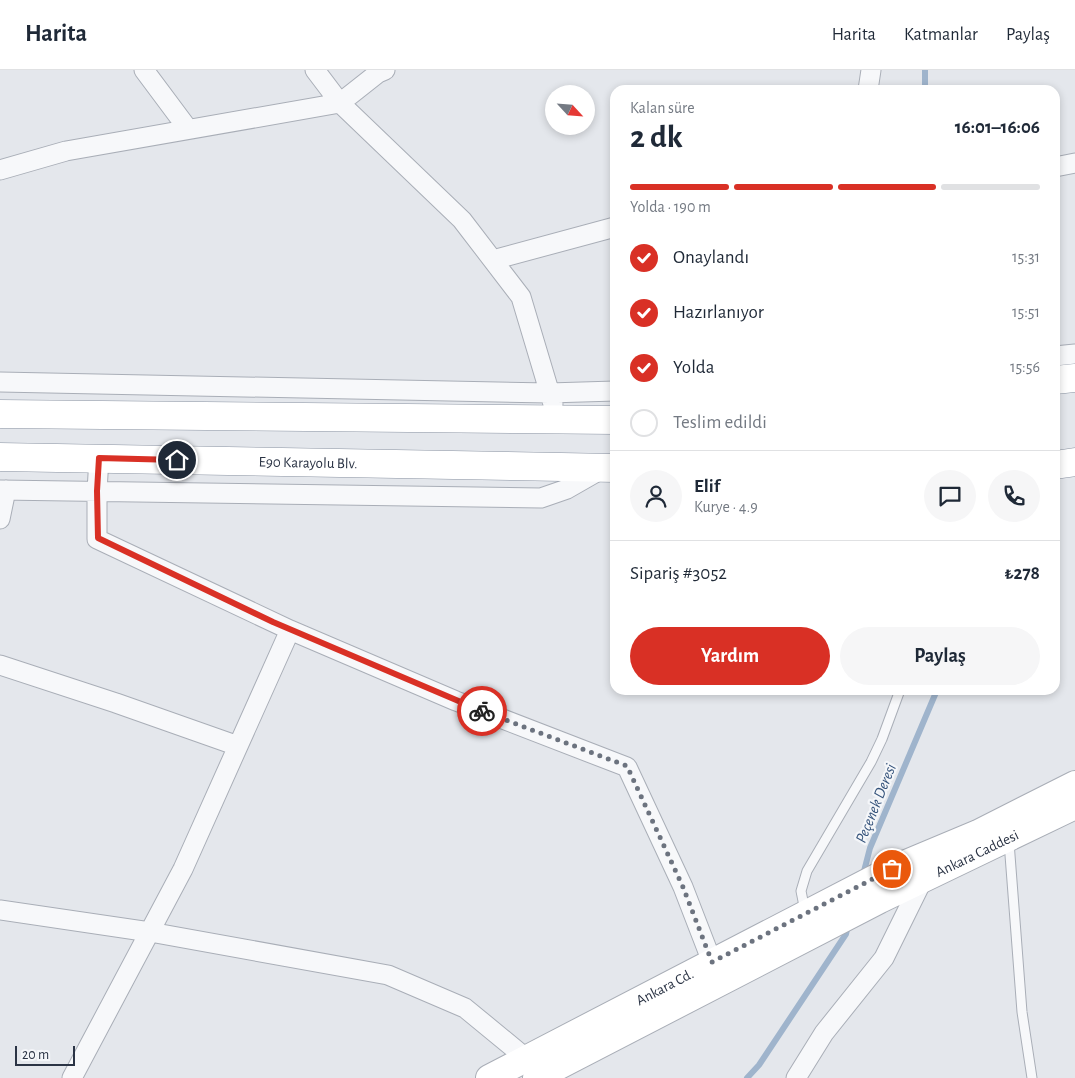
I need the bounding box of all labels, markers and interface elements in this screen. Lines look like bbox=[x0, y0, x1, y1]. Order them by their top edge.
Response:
text: Harita bbox=[25, 22, 87, 46]
text: Harita bbox=[832, 26, 876, 44]
text: Katmanlar bbox=[904, 26, 978, 44]
text: Paylaş bbox=[1006, 26, 1050, 44]
north arrow bbox=[545, 85, 595, 135]
map controls bbox=[545, 85, 595, 135]
text: Kalan süre bbox=[630, 100, 695, 116]
text: 16:01–16:06 bbox=[955, 118, 1040, 137]
text: 2 dk bbox=[630, 121, 683, 153]
text: Yolda · 190 m bbox=[630, 199, 711, 215]
icon: check bbox=[630, 244, 658, 272]
text: Onaylandı bbox=[673, 248, 749, 267]
text: 15:31 bbox=[1012, 249, 1040, 265]
icon: check bbox=[630, 299, 658, 327]
text: Hazırlanıyor bbox=[673, 303, 764, 322]
text: 15:51 bbox=[1012, 304, 1040, 320]
icon: check bbox=[630, 354, 658, 382]
text: Yolda bbox=[673, 358, 714, 377]
text: 15:56 bbox=[1010, 359, 1040, 375]
text: Teslim edildi bbox=[673, 413, 767, 432]
pin bbox=[156, 439, 198, 481]
icon: home bbox=[163, 446, 191, 474]
street label: E90 Karayolu Blv. bbox=[258, 455, 358, 471]
button: person bbox=[630, 470, 682, 522]
button: chat bbox=[924, 470, 976, 522]
button: phone bbox=[988, 470, 1040, 522]
text: Elif bbox=[694, 477, 720, 496]
text: Kurye · 4.9 bbox=[694, 499, 758, 515]
text: Sipariş #3052 bbox=[630, 564, 727, 583]
text: ₺278 bbox=[1005, 564, 1040, 583]
button: Yardım bbox=[630, 627, 830, 685]
button: Paylaş bbox=[840, 627, 1040, 685]
courier bbox=[457, 686, 507, 736]
icon: bike bbox=[468, 697, 496, 725]
water label: Peçenek Deresi bbox=[853, 761, 899, 845]
street label: Ankara Caddesi bbox=[933, 827, 1021, 880]
pin bbox=[871, 848, 913, 890]
icon: bag bbox=[878, 855, 906, 883]
street label: Ankara Cd. bbox=[634, 966, 696, 1008]
scale bar bbox=[15, 1043, 75, 1066]
text: 20 m bbox=[22, 1048, 49, 1062]

